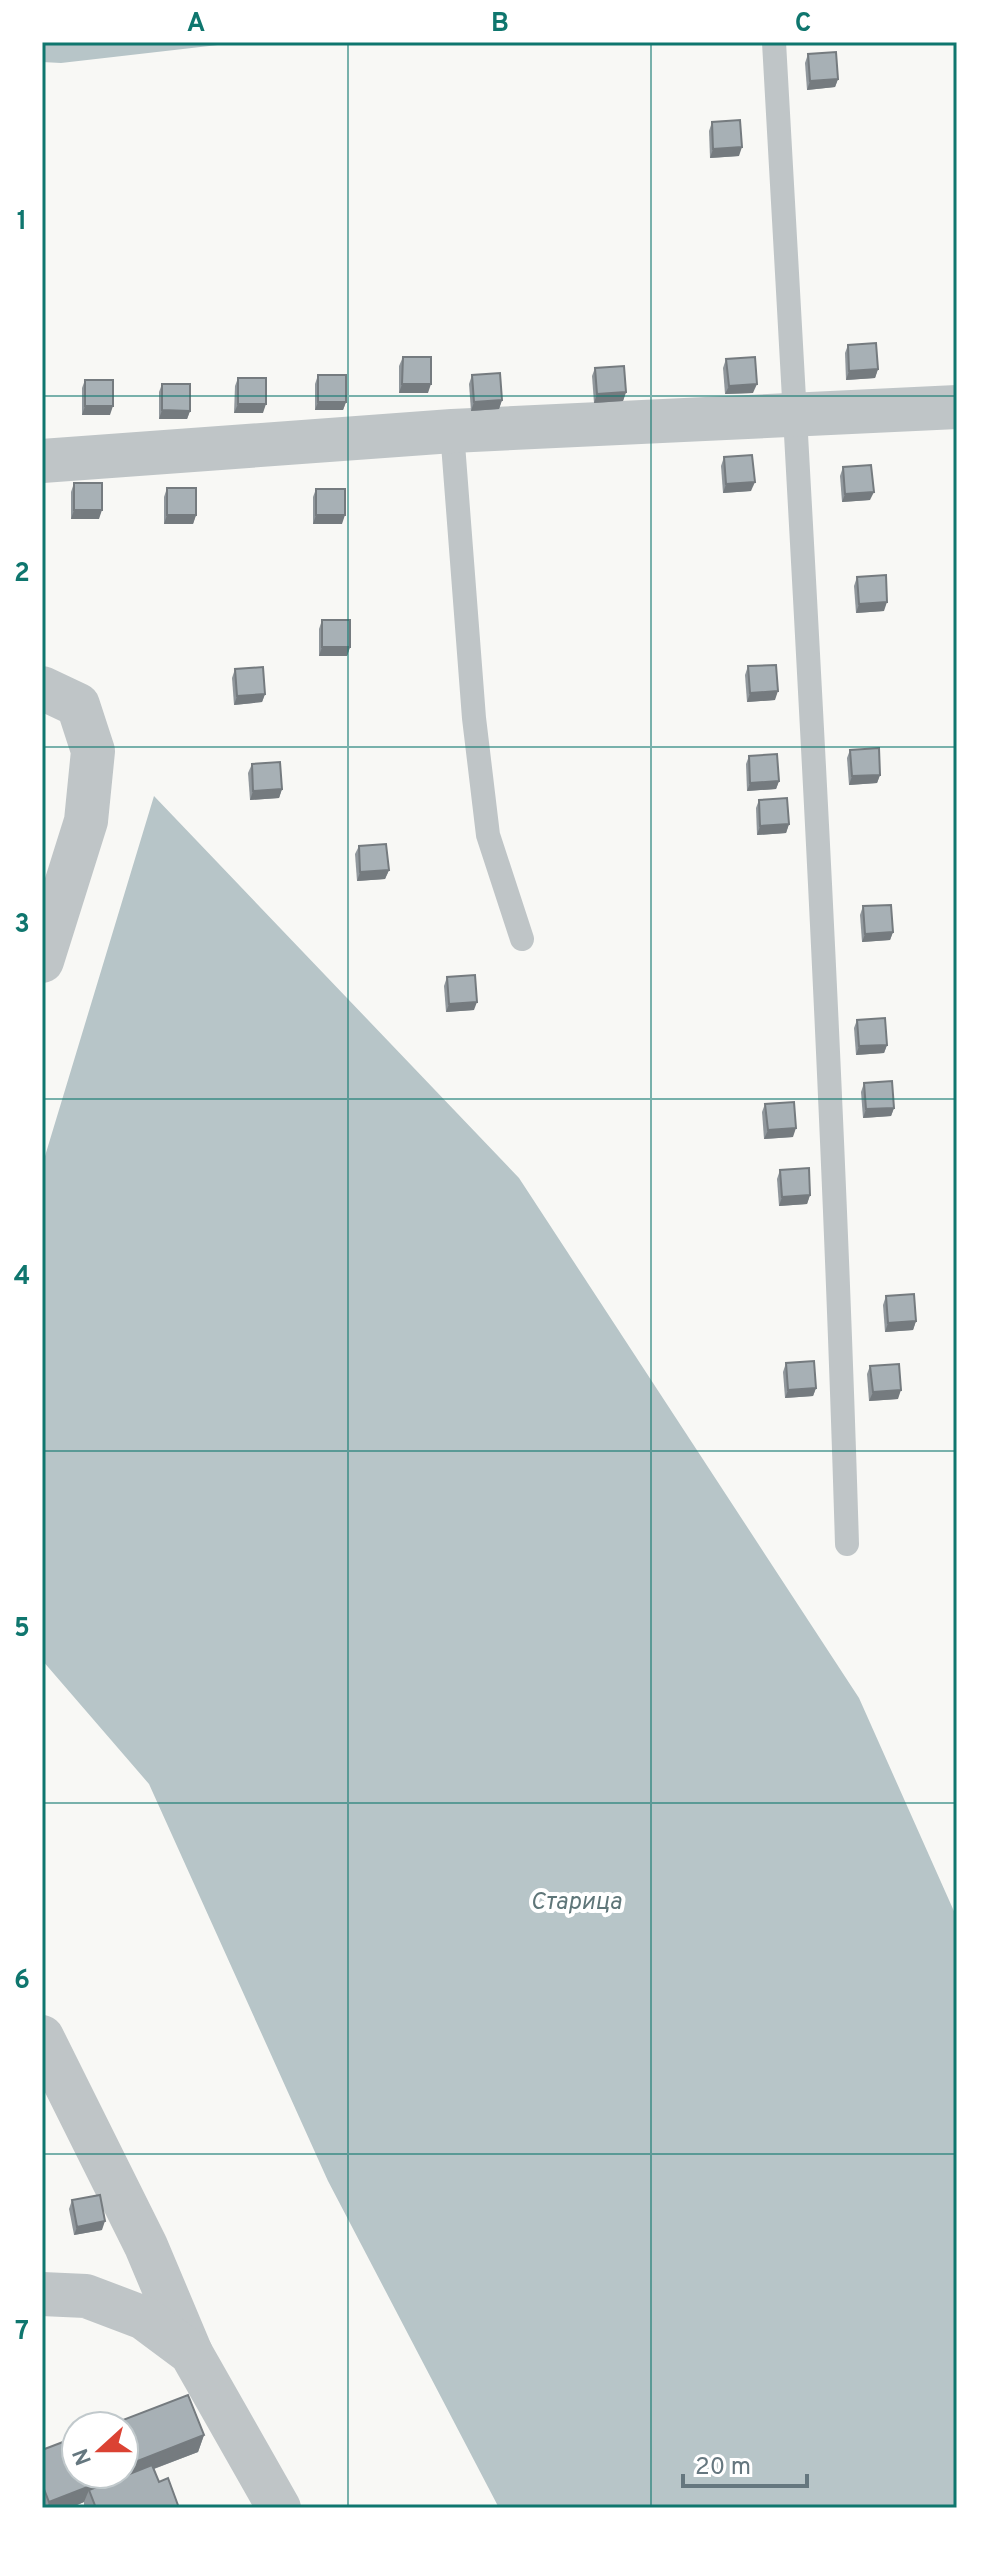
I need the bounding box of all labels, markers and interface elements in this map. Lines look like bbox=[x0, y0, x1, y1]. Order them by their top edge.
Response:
text: A bbox=[187, 8, 205, 41]
text: B bbox=[491, 8, 509, 41]
text: C bbox=[795, 8, 811, 41]
text: 1 bbox=[17, 206, 27, 239]
text: 2 bbox=[14, 558, 30, 591]
text: 3 bbox=[14, 909, 30, 942]
text: 4 bbox=[14, 1261, 30, 1294]
text: 5 bbox=[14, 1613, 30, 1646]
water label: Старица bbox=[530, 1888, 622, 1918]
text: 6 bbox=[14, 1965, 30, 1998]
text: 7 bbox=[15, 2316, 29, 2349]
north arrow bbox=[60, 2410, 140, 2490]
scale bar bbox=[683, 2438, 807, 2488]
text: N bbox=[68, 2444, 99, 2468]
text: 20 m bbox=[695, 2453, 751, 2483]

